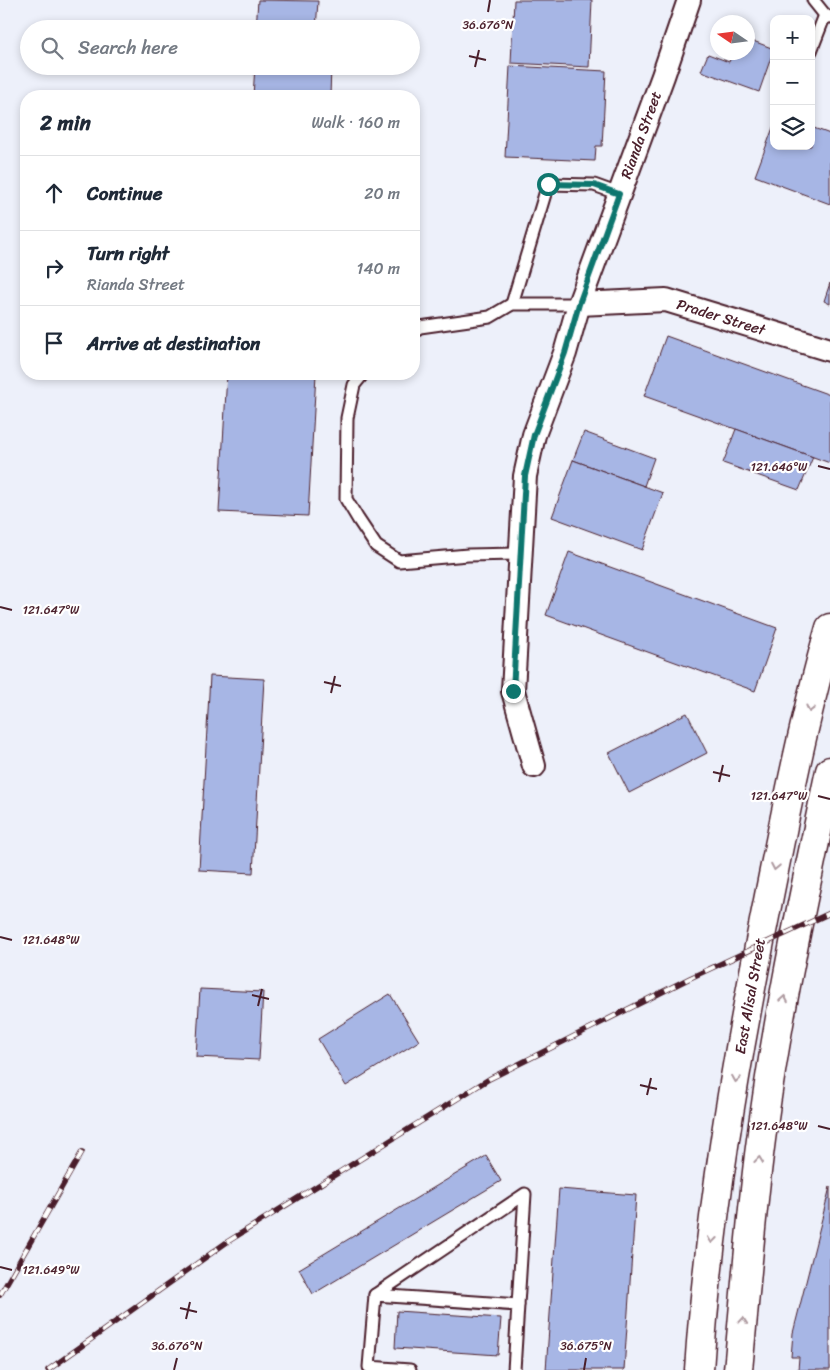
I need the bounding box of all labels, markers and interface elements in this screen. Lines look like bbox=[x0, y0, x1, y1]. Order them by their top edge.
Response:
text: 36.676°N bbox=[463, 14, 514, 36]
north arrow bbox=[710, 15, 755, 60]
map controls bbox=[770, 15, 815, 150]
button: + bbox=[770, 15, 815, 60]
search box bbox=[20, 20, 420, 75]
text: Search here bbox=[78, 31, 178, 64]
icon: search bbox=[38, 34, 66, 62]
button: − bbox=[770, 60, 815, 105]
street label: Rianda Street bbox=[613, 87, 669, 183]
text: 2 min bbox=[40, 104, 91, 142]
button: layers bbox=[770, 105, 815, 150]
text: Walk · 160 m bbox=[311, 108, 400, 137]
route start bbox=[537, 173, 560, 196]
text: Continue bbox=[87, 177, 163, 210]
icon: ahead bbox=[40, 179, 68, 207]
text: 20 m bbox=[364, 179, 400, 208]
text: Turn right bbox=[87, 237, 169, 270]
icon: right bbox=[40, 254, 68, 282]
text: 140 m bbox=[357, 254, 400, 283]
text: Rianda Street bbox=[87, 270, 185, 299]
street label: Prader Street bbox=[673, 291, 769, 343]
text: Arrive at destination bbox=[87, 327, 260, 360]
icon: arrive bbox=[40, 329, 68, 357]
text: 121.646°W bbox=[751, 456, 808, 478]
text: 121.647°W bbox=[23, 599, 80, 621]
route end bbox=[502, 680, 525, 703]
one-way arrow bbox=[805, 704, 816, 713]
text: 121.647°W bbox=[751, 785, 808, 807]
one-way arrow bbox=[770, 863, 780, 872]
text: 121.648°W bbox=[23, 929, 80, 951]
street label: East Alisal Street bbox=[727, 935, 773, 1056]
one-way arrow bbox=[779, 995, 789, 1004]
one-way arrow bbox=[731, 1075, 741, 1083]
text: 121.648°W bbox=[751, 1115, 808, 1137]
one-way arrow bbox=[753, 1155, 764, 1163]
one-way arrow bbox=[707, 1236, 718, 1244]
text: 121.649°W bbox=[23, 1259, 80, 1281]
one-way arrow bbox=[737, 1317, 748, 1325]
text: 36.676°N bbox=[152, 1335, 203, 1357]
text: 36.675°N bbox=[560, 1335, 612, 1357]

